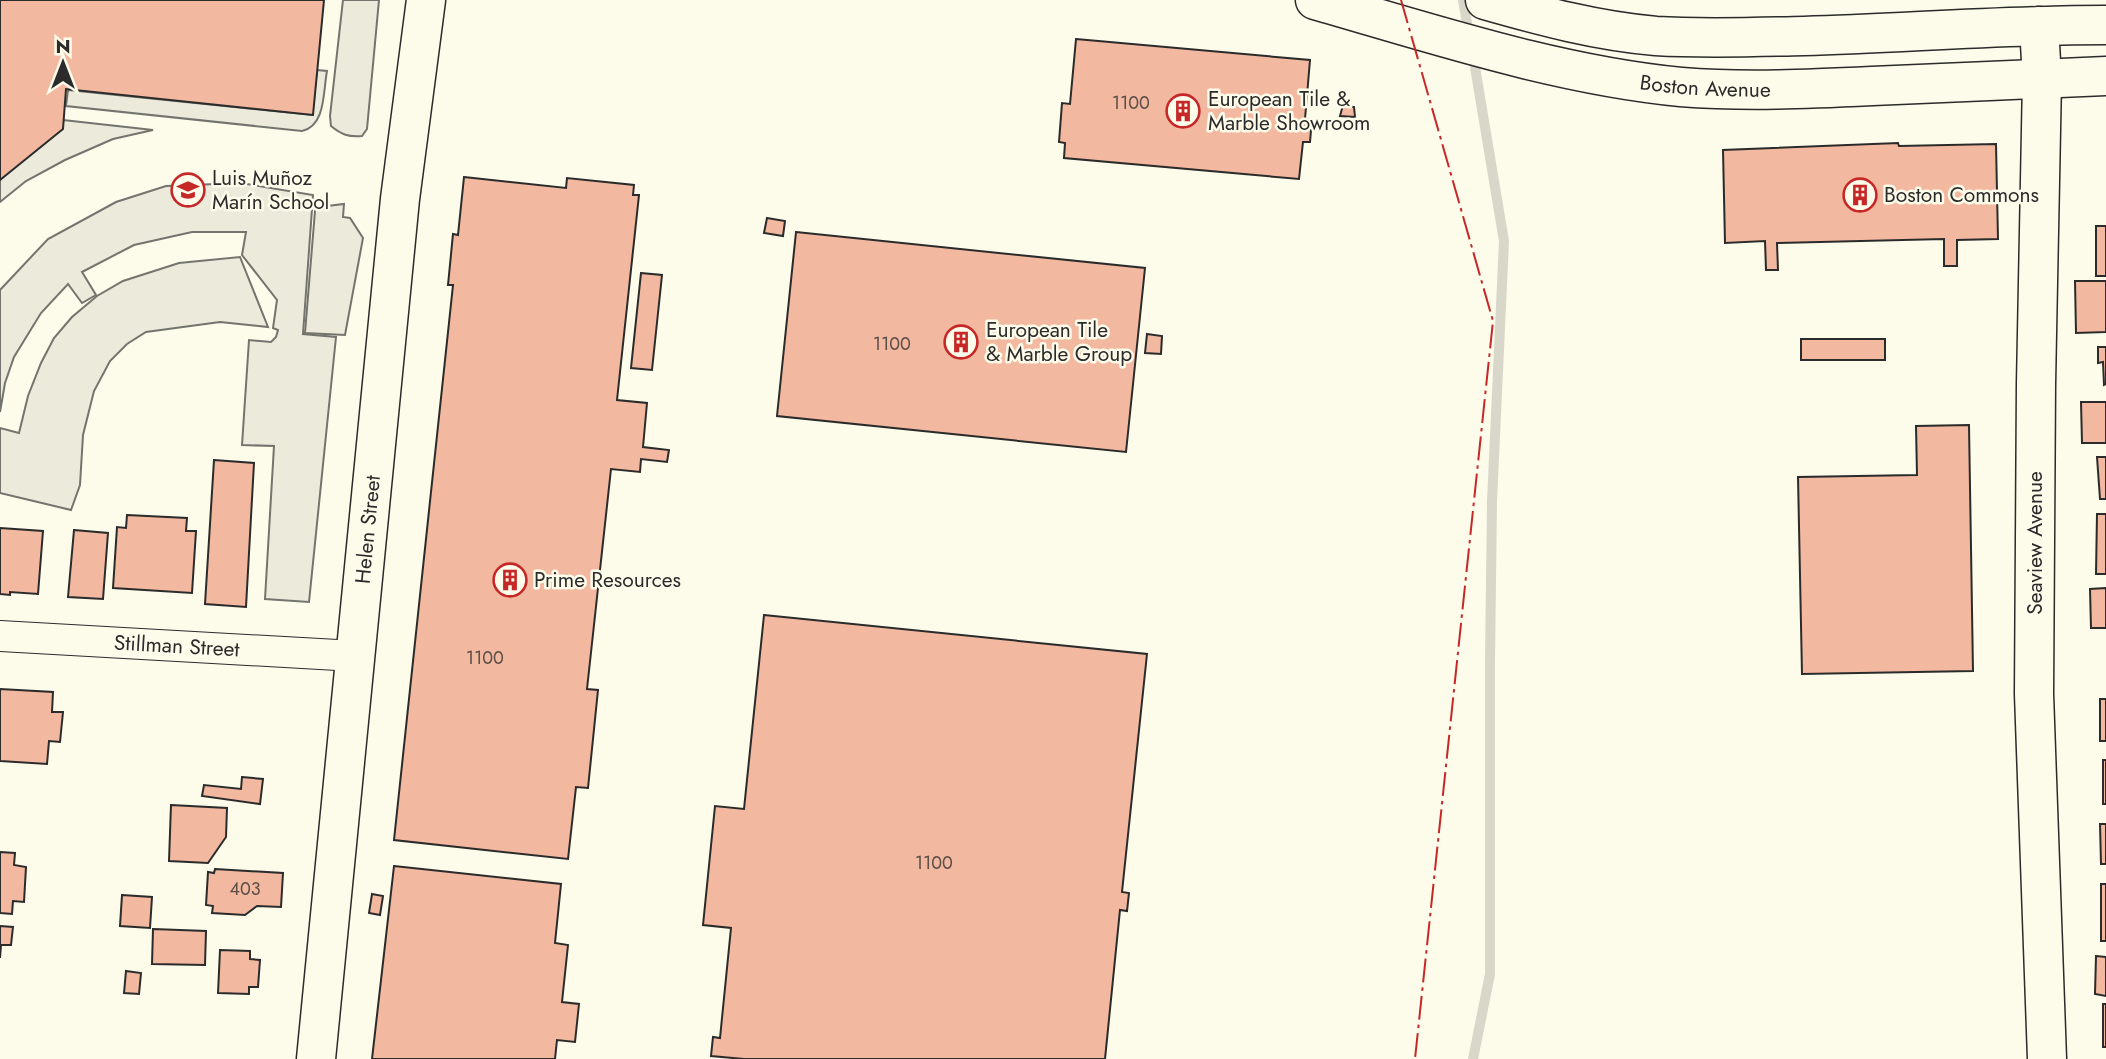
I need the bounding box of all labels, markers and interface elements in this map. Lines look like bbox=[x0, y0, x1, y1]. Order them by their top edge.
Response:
north arrow bbox=[28, 28, 98, 98]
text: N bbox=[55, 33, 71, 60]
street label: Boston Avenue bbox=[1638, 67, 1771, 105]
place label: European Tile & Marble Showroom bbox=[1208, 84, 1370, 138]
house number: 1100 bbox=[1112, 90, 1150, 116]
building icon: European Tile & Marble Showroom bbox=[1164, 92, 1202, 130]
place label: Luis Muñoz Marín School bbox=[212, 163, 329, 217]
school or university icon: Luis Muñoz Marín School bbox=[169, 171, 207, 209]
building icon: Boston Commons bbox=[1841, 176, 1879, 214]
place label: Boston Commons bbox=[1884, 180, 2039, 210]
place label: European Tile & Marble Group bbox=[986, 315, 1132, 369]
building icon: European Tile & Marble Group bbox=[942, 323, 980, 361]
house number: 1100 bbox=[873, 331, 911, 357]
street label: Seaview Avenue bbox=[2020, 471, 2050, 615]
street label: Helen Street bbox=[347, 474, 388, 585]
building icon: Prime Resources bbox=[491, 561, 529, 599]
place label: Prime Resources bbox=[534, 565, 681, 595]
street label: Stillman Street bbox=[113, 627, 240, 664]
house number: 1100 bbox=[466, 645, 504, 671]
house number: 1100 bbox=[915, 850, 953, 876]
house number: 403 bbox=[229, 876, 261, 902]

